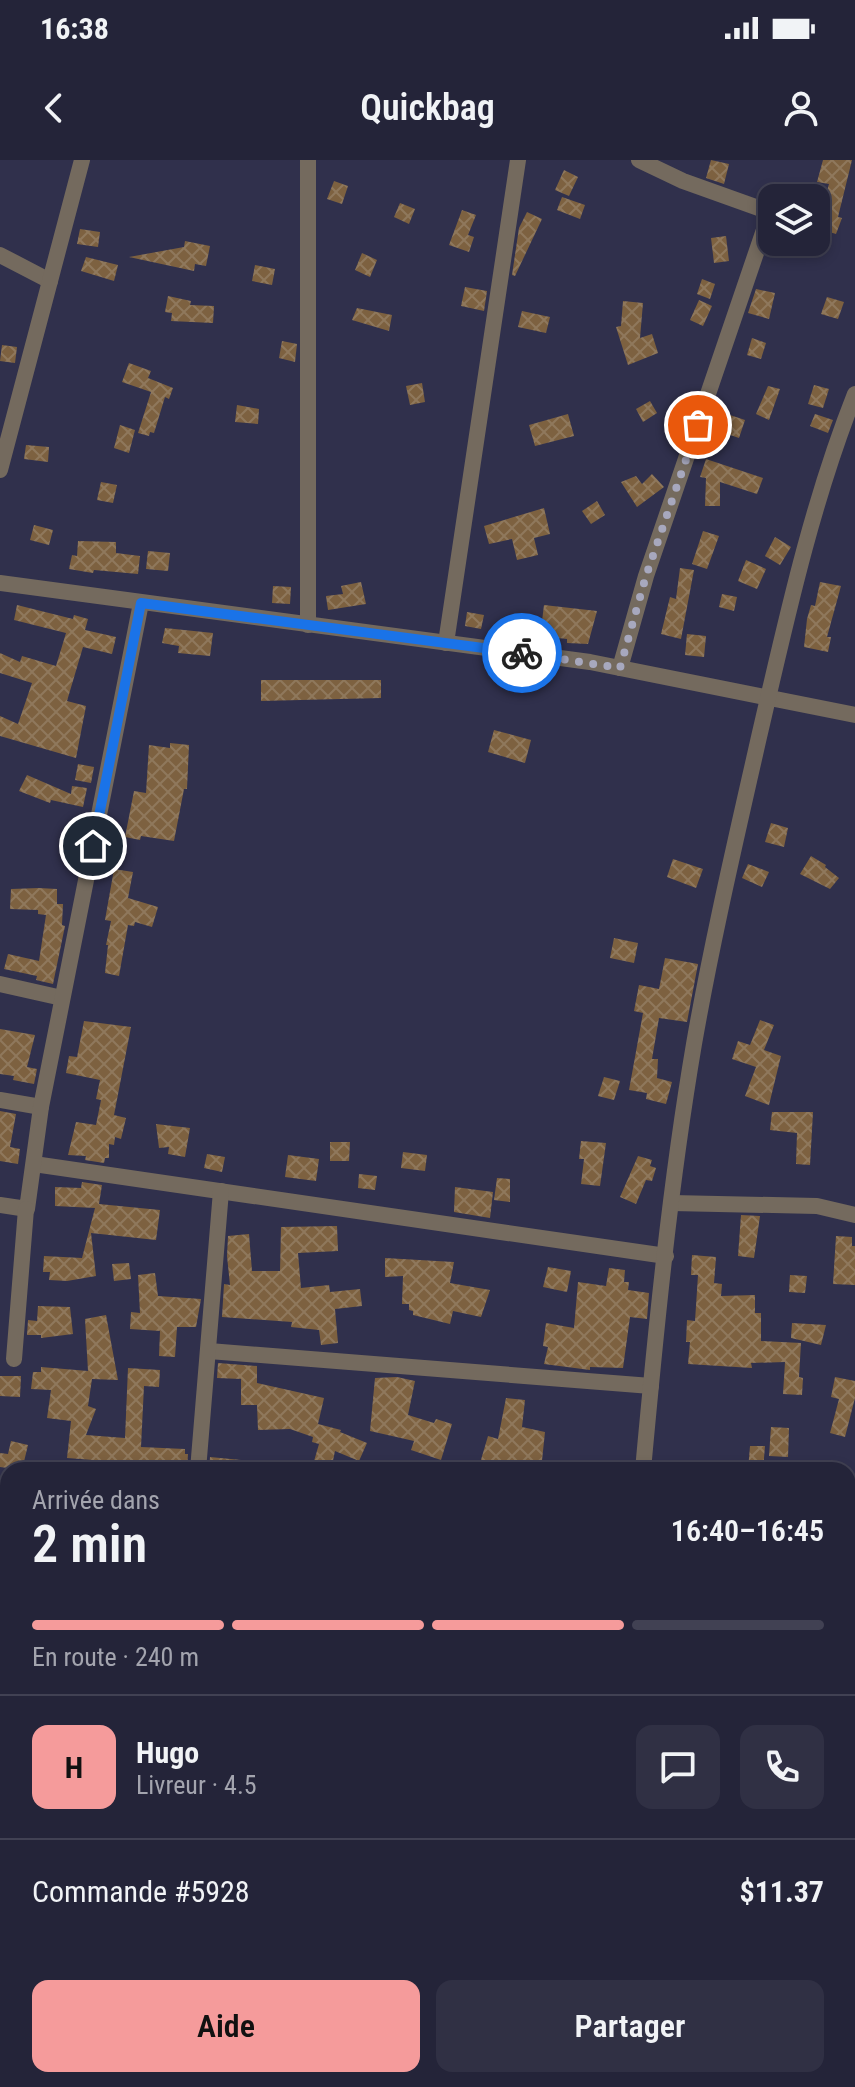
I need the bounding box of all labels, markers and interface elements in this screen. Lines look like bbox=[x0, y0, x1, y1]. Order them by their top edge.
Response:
text: 16:38 bbox=[40, 11, 109, 46]
icon: back bbox=[32, 86, 76, 130]
icon: person bbox=[779, 86, 823, 130]
text: Quickbag bbox=[360, 87, 495, 129]
map controls bbox=[758, 184, 830, 256]
button: layers bbox=[758, 184, 830, 256]
pin bbox=[664, 391, 732, 459]
icon: bag bbox=[676, 403, 720, 447]
courier bbox=[482, 613, 562, 693]
icon: bike bbox=[500, 631, 544, 675]
pin bbox=[59, 812, 127, 880]
icon: home bbox=[71, 824, 115, 868]
text: Arrivée dans bbox=[32, 1485, 160, 1515]
text: 16:40–16:45 bbox=[671, 1513, 824, 1548]
text: 2 min bbox=[32, 1514, 147, 1575]
text: En route · 240 m bbox=[32, 1642, 199, 1672]
button: chat bbox=[636, 1725, 720, 1809]
button: phone bbox=[740, 1725, 824, 1809]
text: Hugo bbox=[136, 1735, 199, 1770]
text: H bbox=[65, 1750, 83, 1785]
text: Livreur · 4.5 bbox=[136, 1770, 257, 1800]
text: Commande #5928 bbox=[32, 1874, 250, 1909]
text: $11.37 bbox=[739, 1874, 824, 1909]
button: Aide bbox=[32, 1980, 420, 2072]
button: Partager bbox=[436, 1980, 824, 2072]

